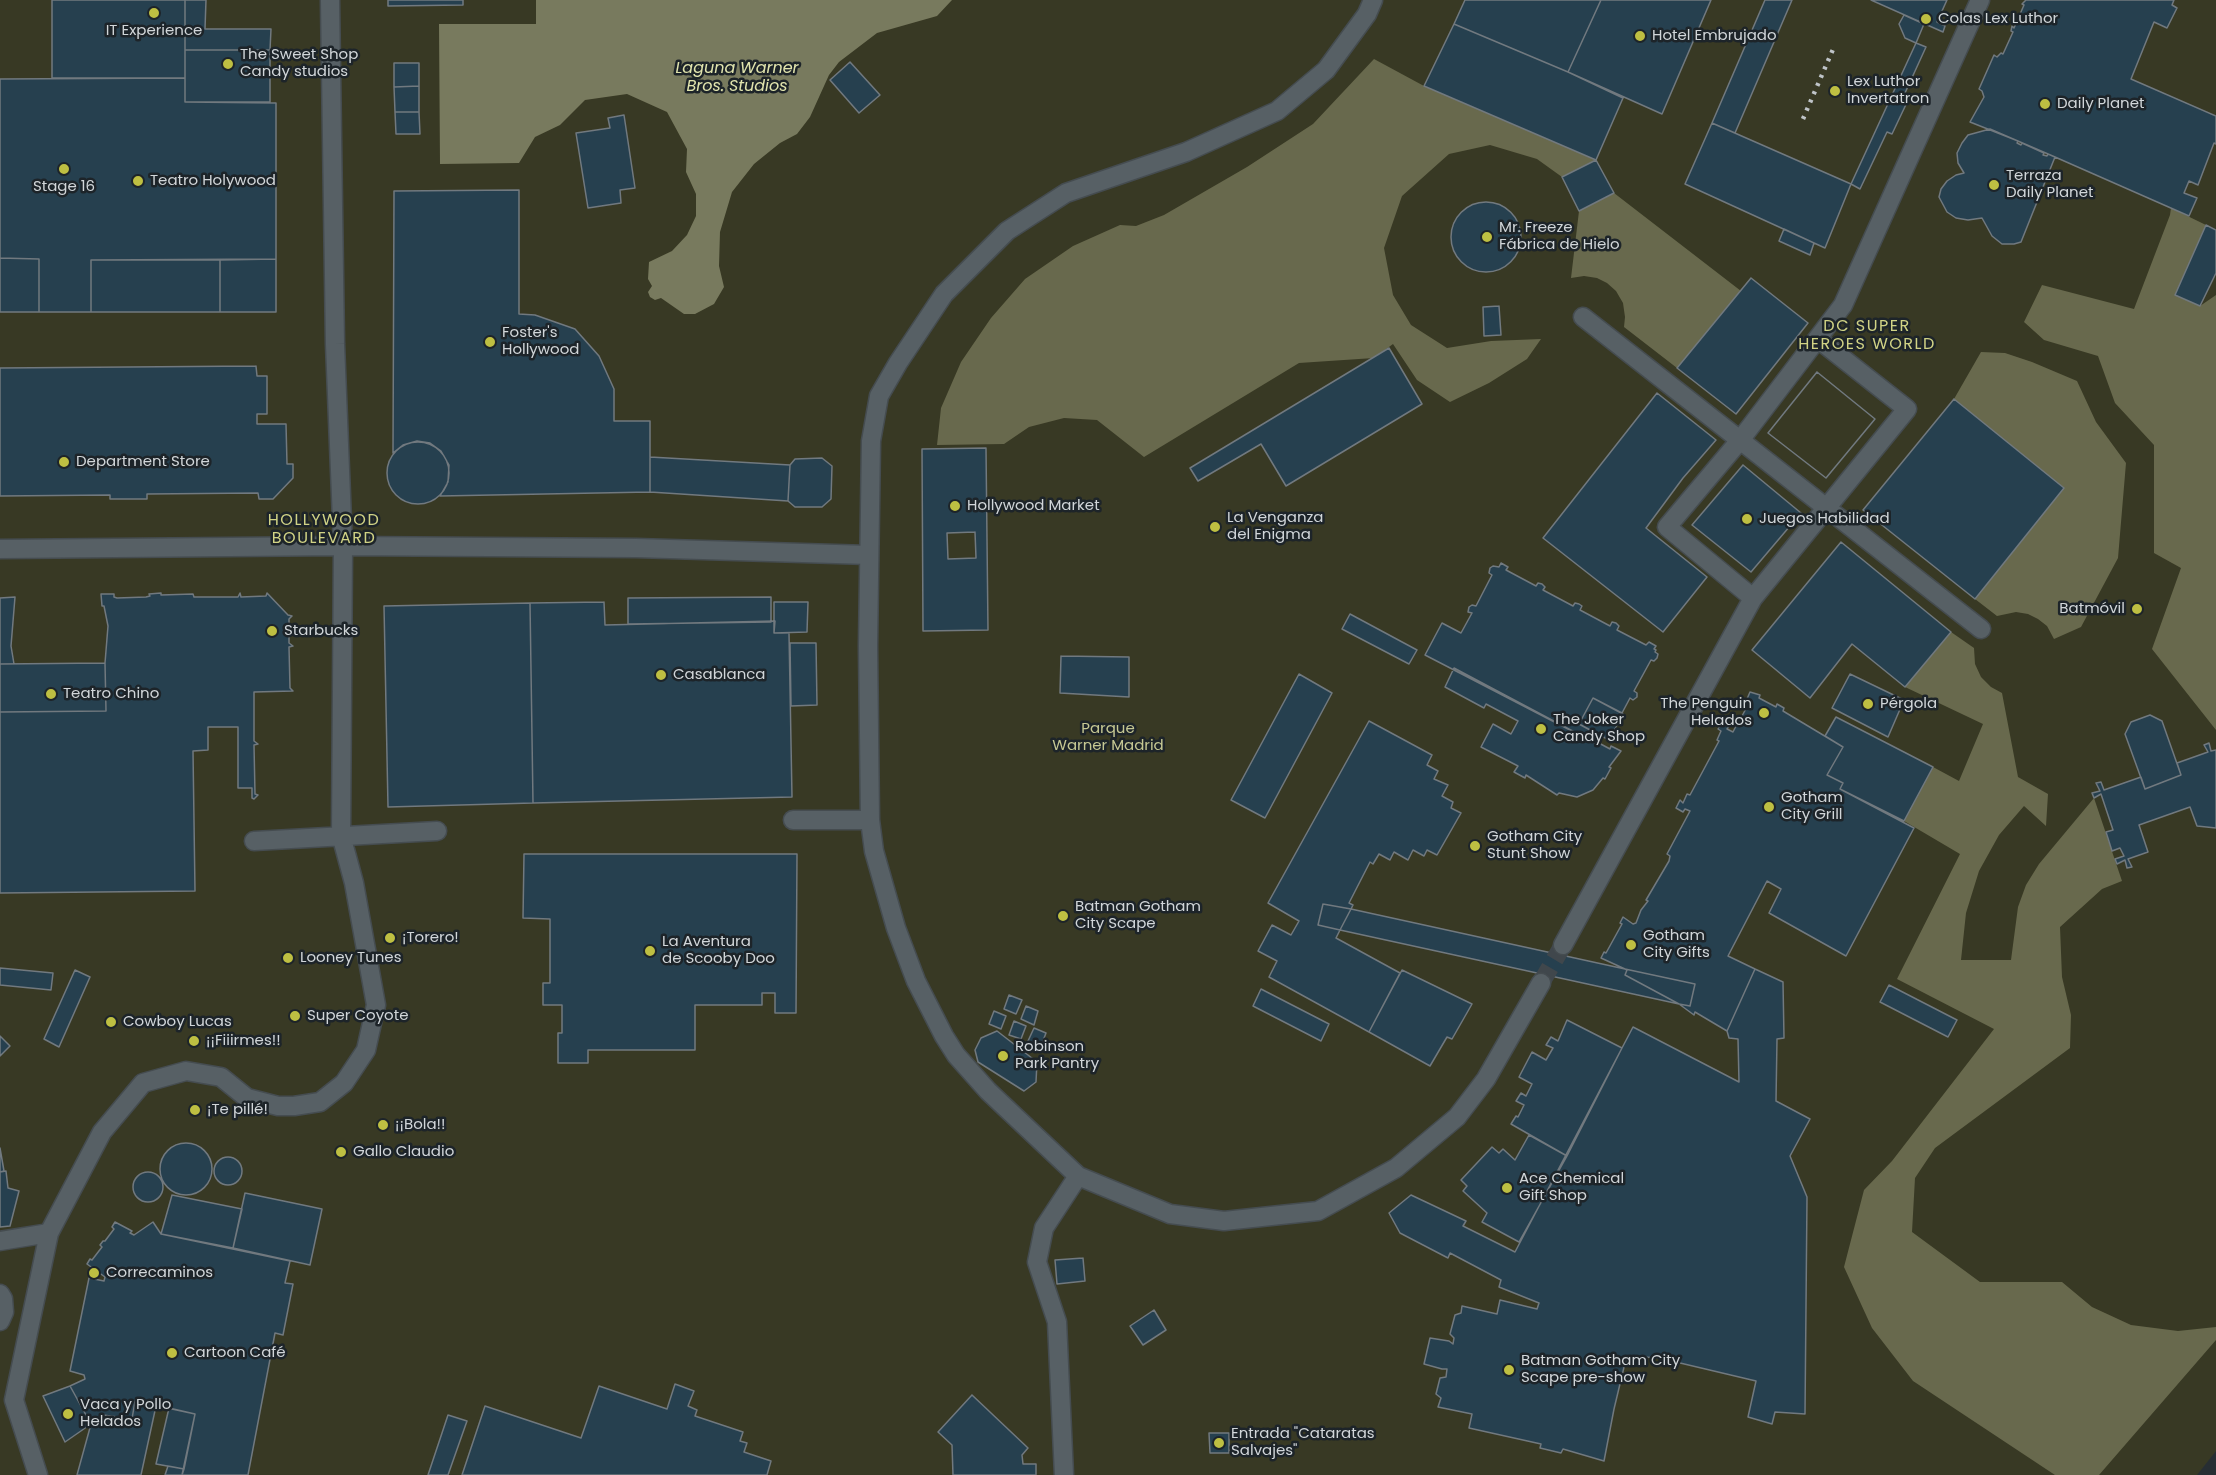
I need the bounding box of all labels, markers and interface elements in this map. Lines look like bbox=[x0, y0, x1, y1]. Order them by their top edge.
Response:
marker: IT Experience bbox=[147, 6, 161, 20]
place label: Colas Lex Luthor bbox=[1938, 10, 2058, 28]
marker: Colas Lex Luthor bbox=[1919, 12, 1933, 26]
place label: IT Experience bbox=[106, 22, 202, 40]
place label: Hotel Embrujado bbox=[1652, 27, 1777, 45]
marker: Hotel Embrujado bbox=[1633, 29, 1647, 43]
place label: The Sweet Shop Candy studios bbox=[240, 46, 358, 81]
marker: The Sweet Shop Candy studios bbox=[221, 57, 235, 71]
water label: Laguna Warner Bros. Studios bbox=[675, 59, 799, 97]
place label: Lex Luthor Invertatron bbox=[1847, 73, 1929, 108]
marker: Lex Luthor Invertatron bbox=[1828, 84, 1842, 98]
place label: Daily Planet bbox=[2057, 95, 2144, 113]
marker: Daily Planet bbox=[2038, 97, 2052, 111]
marker: Stage 16 bbox=[57, 162, 71, 176]
place label: Terraza Daily Planet bbox=[2006, 167, 2093, 202]
place label: Teatro Holywood bbox=[150, 172, 276, 190]
marker: Teatro Holywood bbox=[131, 174, 145, 188]
place label: Stage 16 bbox=[33, 178, 95, 196]
marker: Terraza Daily Planet bbox=[1987, 178, 2001, 192]
place label: Mr. Freeze Fábrica de Hielo bbox=[1499, 219, 1619, 254]
marker: Mr. Freeze Fábrica de Hielo bbox=[1480, 230, 1494, 244]
district label: DC SUPER HEROES WORLD bbox=[1798, 317, 1936, 355]
place label: Foster's Hollywood bbox=[502, 324, 579, 359]
marker: Foster's Hollywood bbox=[483, 335, 497, 349]
place label: Department Store bbox=[76, 453, 210, 471]
marker: Department Store bbox=[57, 455, 71, 469]
place label: Hollywood Market bbox=[967, 497, 1100, 515]
marker: Hollywood Market bbox=[948, 499, 962, 513]
place label: La Venganza del Enigma bbox=[1227, 509, 1324, 544]
place label: Juegos Habilidad bbox=[1759, 510, 1890, 528]
district label: HOLLYWOOD BOULEVARD bbox=[268, 511, 380, 549]
marker: Juegos Habilidad bbox=[1740, 512, 1754, 526]
marker: La Venganza del Enigma bbox=[1208, 520, 1222, 534]
place label: Batmóvil bbox=[2059, 600, 2125, 618]
marker: Batmóvil bbox=[2130, 602, 2144, 616]
place label: Starbucks bbox=[284, 622, 358, 640]
marker: Starbucks bbox=[265, 624, 279, 638]
place label: Casablanca bbox=[673, 666, 766, 684]
marker: Casablanca bbox=[654, 668, 668, 682]
place label: Teatro Chino bbox=[63, 685, 159, 703]
marker: Teatro Chino bbox=[44, 687, 58, 701]
place label: The Penguin Helados bbox=[1660, 695, 1752, 730]
place label: Pérgola bbox=[1880, 695, 1937, 713]
marker: Pérgola bbox=[1861, 697, 1875, 711]
marker: The Penguin Helados bbox=[1757, 706, 1771, 720]
place label: The Joker Candy Shop bbox=[1553, 711, 1645, 746]
park label: Parque Warner Madrid bbox=[1052, 720, 1164, 755]
marker: The Joker Candy Shop bbox=[1534, 722, 1548, 736]
place label: Gotham City Grill bbox=[1781, 789, 1843, 824]
marker: Gotham City Grill bbox=[1762, 800, 1776, 814]
place label: Gotham City Stunt Show bbox=[1487, 828, 1582, 863]
marker: Gotham City Stunt Show bbox=[1468, 839, 1482, 853]
place label: Batman Gotham City Scape bbox=[1075, 898, 1201, 933]
marker: Batman Gotham City Scape bbox=[1056, 909, 1070, 923]
place label: Gotham City Gifts bbox=[1643, 927, 1710, 962]
place label: ¡Torero! bbox=[402, 929, 459, 947]
marker: ¡Torero! bbox=[383, 931, 397, 945]
place label: La Aventura de Scooby Doo bbox=[662, 933, 775, 968]
marker: Gotham City Gifts bbox=[1624, 938, 1638, 952]
marker: La Aventura de Scooby Doo bbox=[643, 944, 657, 958]
place label: Looney Tunes bbox=[300, 949, 401, 967]
marker: Looney Tunes bbox=[281, 951, 295, 965]
place label: Super Coyote bbox=[307, 1007, 408, 1025]
marker: Super Coyote bbox=[288, 1009, 302, 1023]
place label: Cowboy Lucas bbox=[123, 1013, 232, 1031]
marker: Cowboy Lucas bbox=[104, 1015, 118, 1029]
place label: ¡¡Fiiirmes!! bbox=[206, 1032, 281, 1050]
marker: ¡¡Fiiirmes!! bbox=[187, 1034, 201, 1048]
place label: Robinson Park Pantry bbox=[1015, 1038, 1099, 1073]
marker: Robinson Park Pantry bbox=[996, 1049, 1010, 1063]
place label: ¡Te pillé! bbox=[207, 1101, 268, 1119]
marker: ¡Te pillé! bbox=[188, 1103, 202, 1117]
place label: ¡¡Bola!! bbox=[395, 1116, 446, 1134]
marker: ¡¡Bola!! bbox=[376, 1118, 390, 1132]
place label: Gallo Claudio bbox=[353, 1143, 454, 1161]
marker: Gallo Claudio bbox=[334, 1145, 348, 1159]
place label: Ace Chemical Gift Shop bbox=[1519, 1170, 1624, 1205]
marker: Ace Chemical Gift Shop bbox=[1500, 1181, 1514, 1195]
place label: Correcaminos bbox=[106, 1264, 213, 1282]
marker: Correcaminos bbox=[87, 1266, 101, 1280]
place label: Cartoon Café bbox=[184, 1344, 286, 1362]
marker: Cartoon Café bbox=[165, 1346, 179, 1360]
place label: Batman Gotham City Scape pre-show bbox=[1521, 1352, 1680, 1387]
marker: Batman Gotham City Scape pre-show bbox=[1502, 1363, 1516, 1377]
place label: Vaca y Pollo Helados bbox=[80, 1396, 171, 1431]
marker: Vaca y Pollo Helados bbox=[61, 1407, 75, 1421]
place label: Entrada "Cataratas Salvajes" bbox=[1231, 1425, 1375, 1460]
marker: Entrada "Cataratas Salvajes" bbox=[1212, 1436, 1226, 1450]

